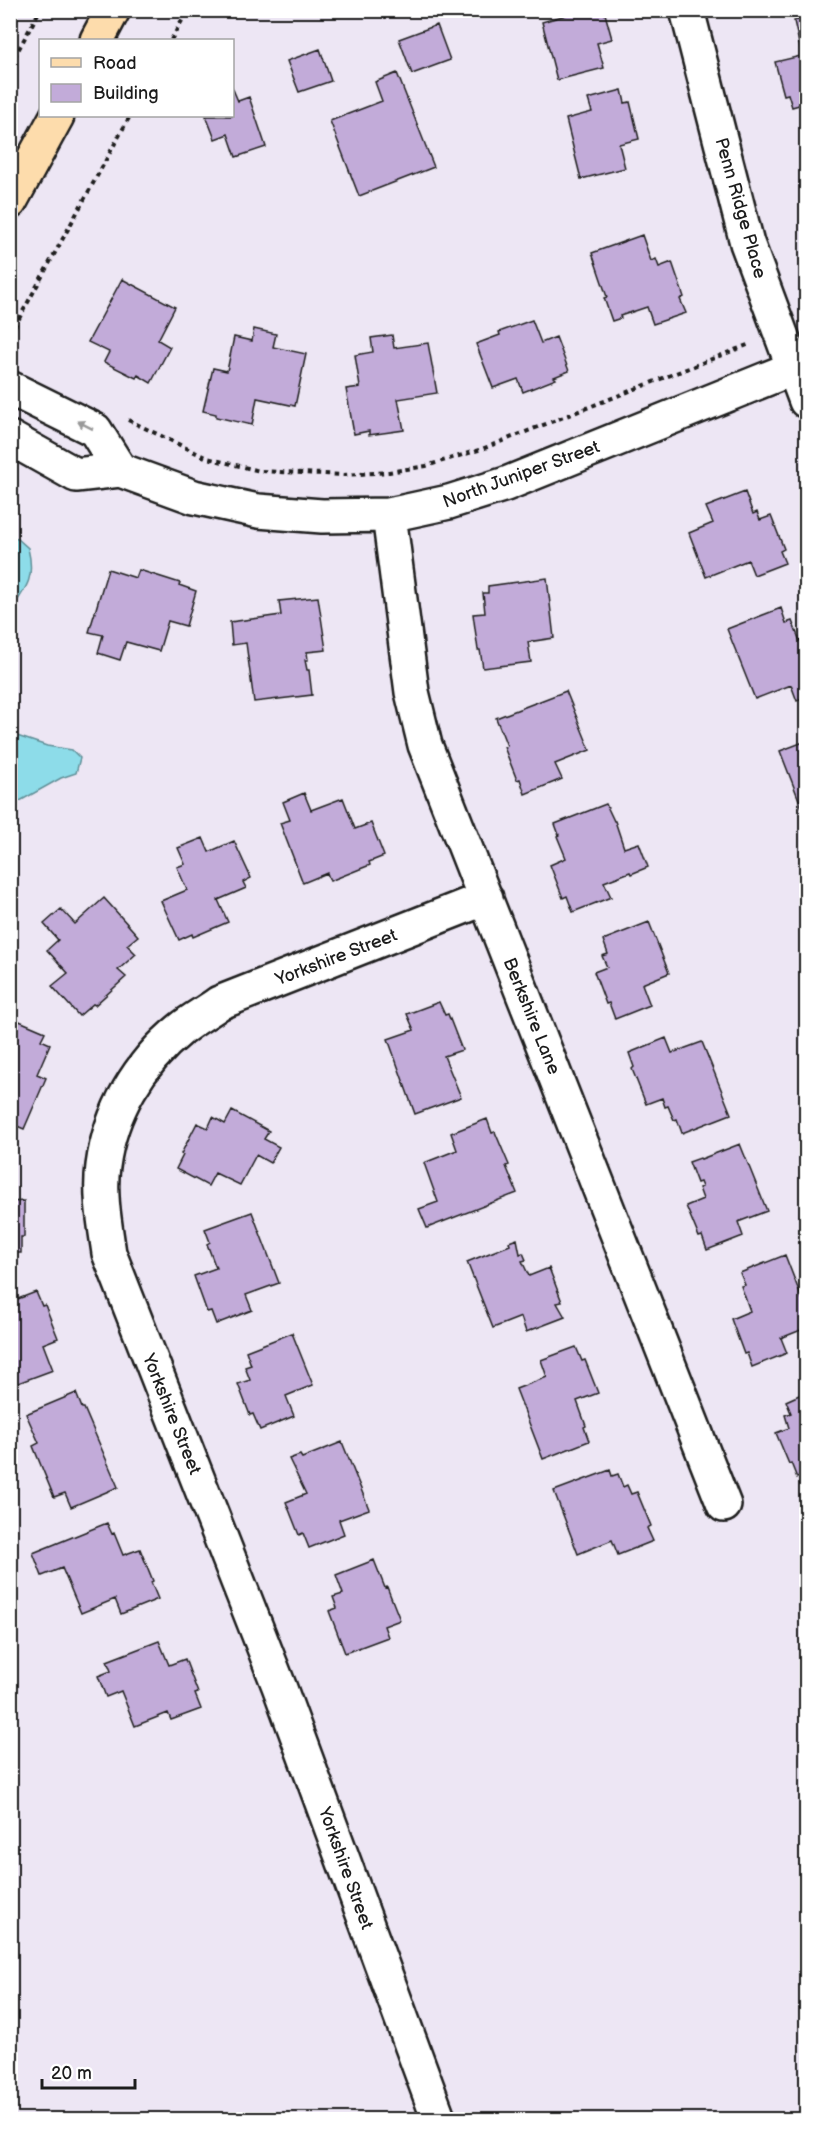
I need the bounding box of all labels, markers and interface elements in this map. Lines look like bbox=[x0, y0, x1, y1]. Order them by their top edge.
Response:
legend bbox=[39, 39, 234, 117]
text: Road bbox=[93, 53, 137, 74]
text: Building bbox=[93, 83, 159, 104]
street label: Penn Ridge Place bbox=[710, 135, 771, 281]
one-way arrow bbox=[76, 420, 93, 430]
street label: North Juniper Street bbox=[440, 436, 603, 513]
street label: Yorkshire Street bbox=[272, 924, 400, 991]
street label: Berkshire Lane bbox=[499, 955, 565, 1078]
street label: Yorkshire Street bbox=[137, 1350, 205, 1478]
street label: Yorkshire Street bbox=[313, 1803, 378, 1933]
scale bar bbox=[42, 2052, 135, 2090]
text: 20 m bbox=[51, 2063, 92, 2084]

